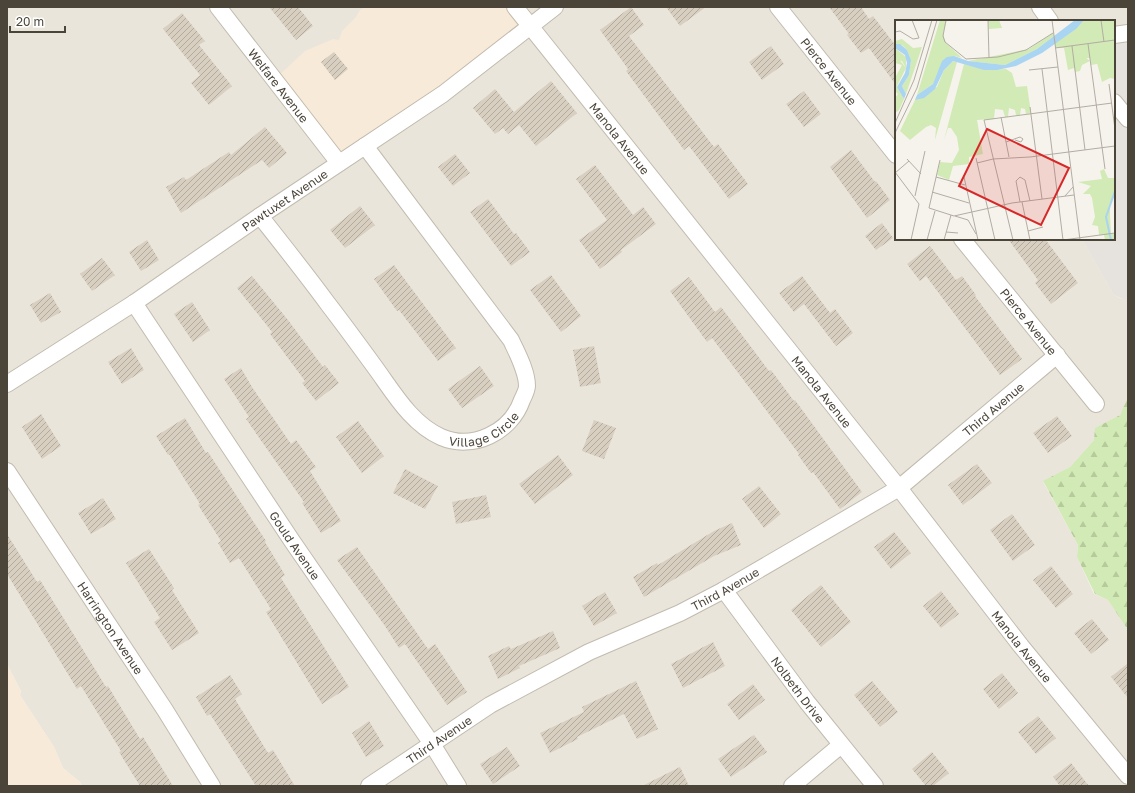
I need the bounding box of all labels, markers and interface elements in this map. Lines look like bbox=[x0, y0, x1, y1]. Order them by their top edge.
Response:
scale bar bbox=[10, 8, 65, 34]
text: 20 m bbox=[16, 14, 44, 29]
inset map bbox=[895, 20, 1115, 240]
street label: Pierce Avenue bbox=[798, 35, 860, 108]
street label: Welfare Avenue bbox=[245, 45, 312, 125]
street label: Manola Avenue bbox=[587, 99, 653, 177]
street label: Pawtuxet Avenue bbox=[239, 166, 330, 234]
street label: Pierce Avenue bbox=[997, 285, 1060, 358]
street label: Manola Avenue bbox=[789, 353, 855, 430]
street label: Third Avenue bbox=[959, 379, 1027, 439]
street label: Village Circle bbox=[448, 409, 522, 449]
street label: Gould Avenue bbox=[267, 508, 324, 582]
street label: Third Avenue bbox=[688, 564, 762, 613]
street label: Harrington Avenue bbox=[75, 579, 147, 677]
street label: Manola Avenue bbox=[989, 607, 1055, 685]
street label: Nolbeth Drive bbox=[768, 653, 828, 726]
street label: Third Avenue bbox=[403, 712, 474, 766]

